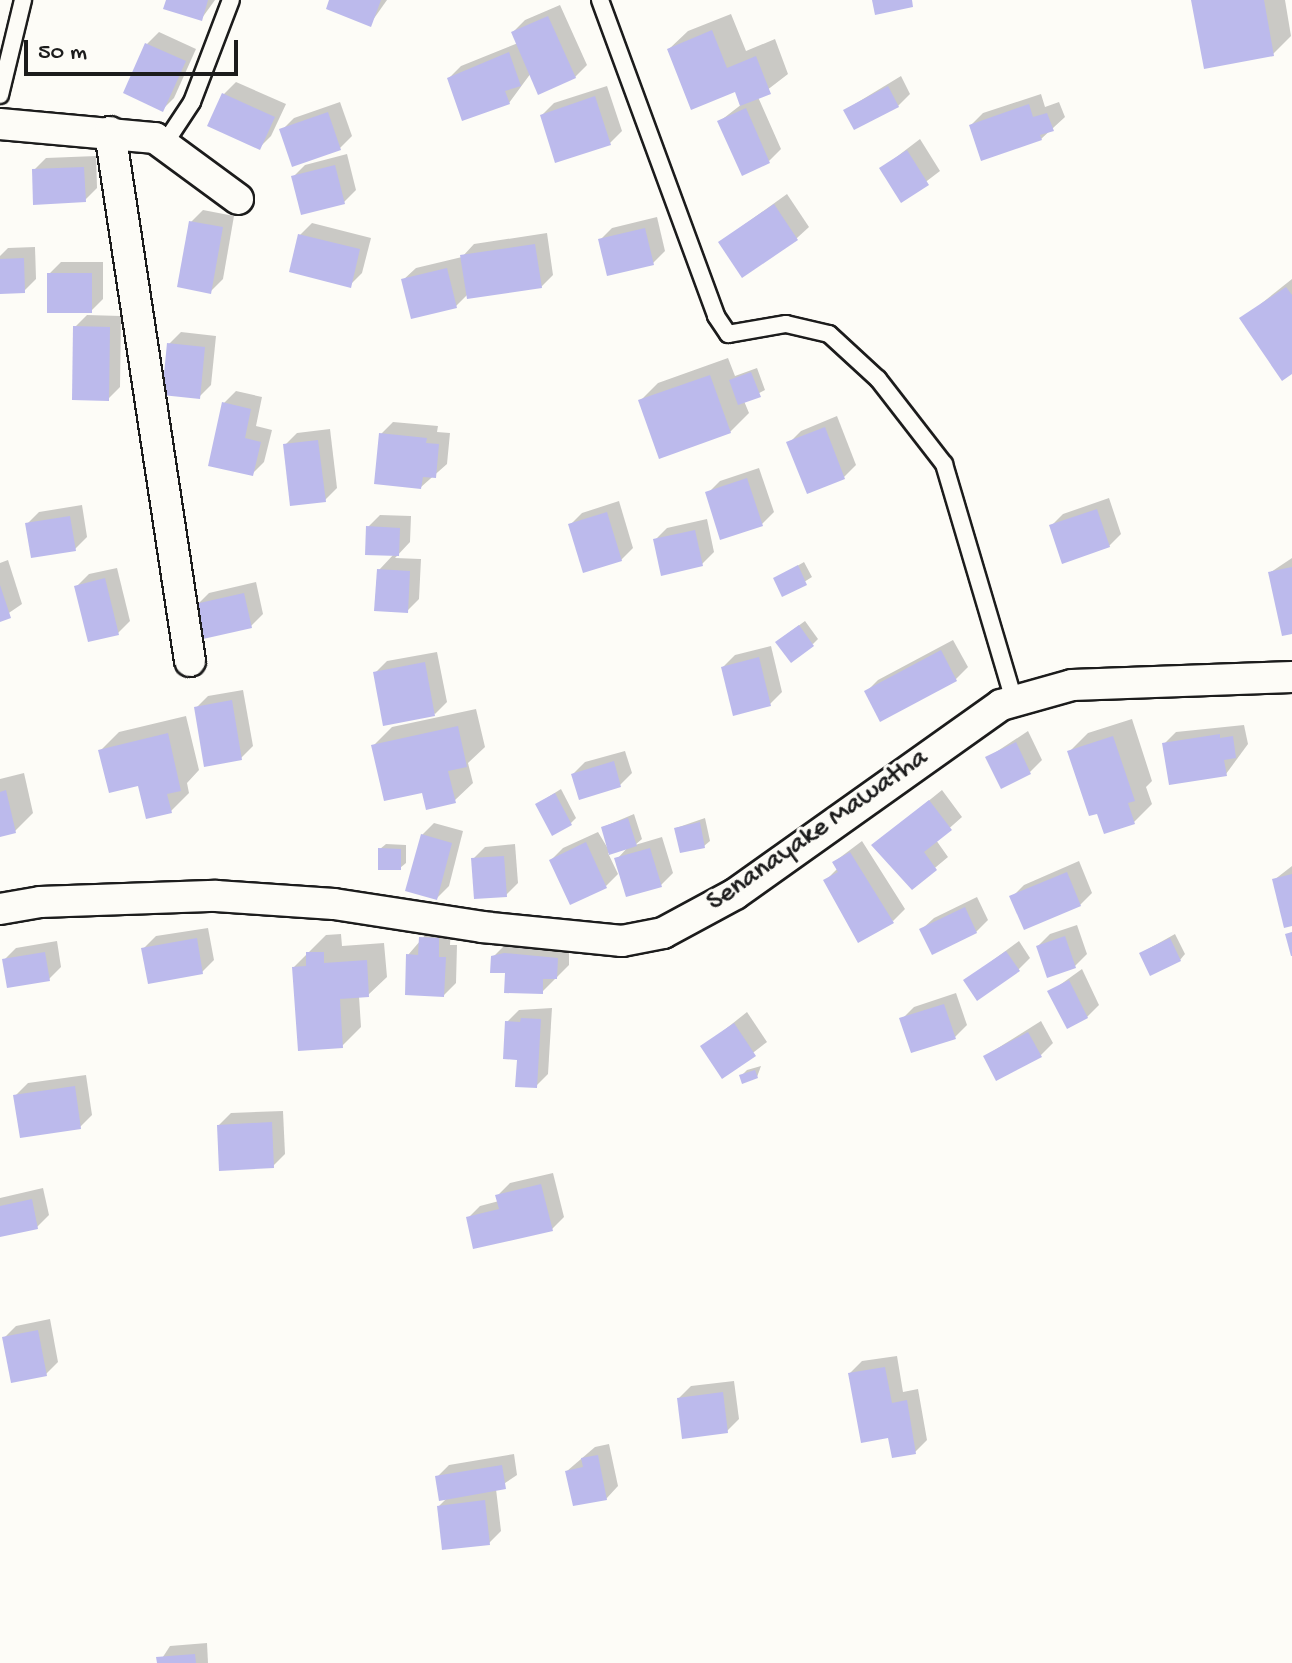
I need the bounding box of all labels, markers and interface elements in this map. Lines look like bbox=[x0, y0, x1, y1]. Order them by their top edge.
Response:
scale bar bbox=[28, 24, 242, 74]
text: 50 m bbox=[38, 39, 87, 68]
street label: Senanayake Mawatha bbox=[701, 742, 935, 920]

